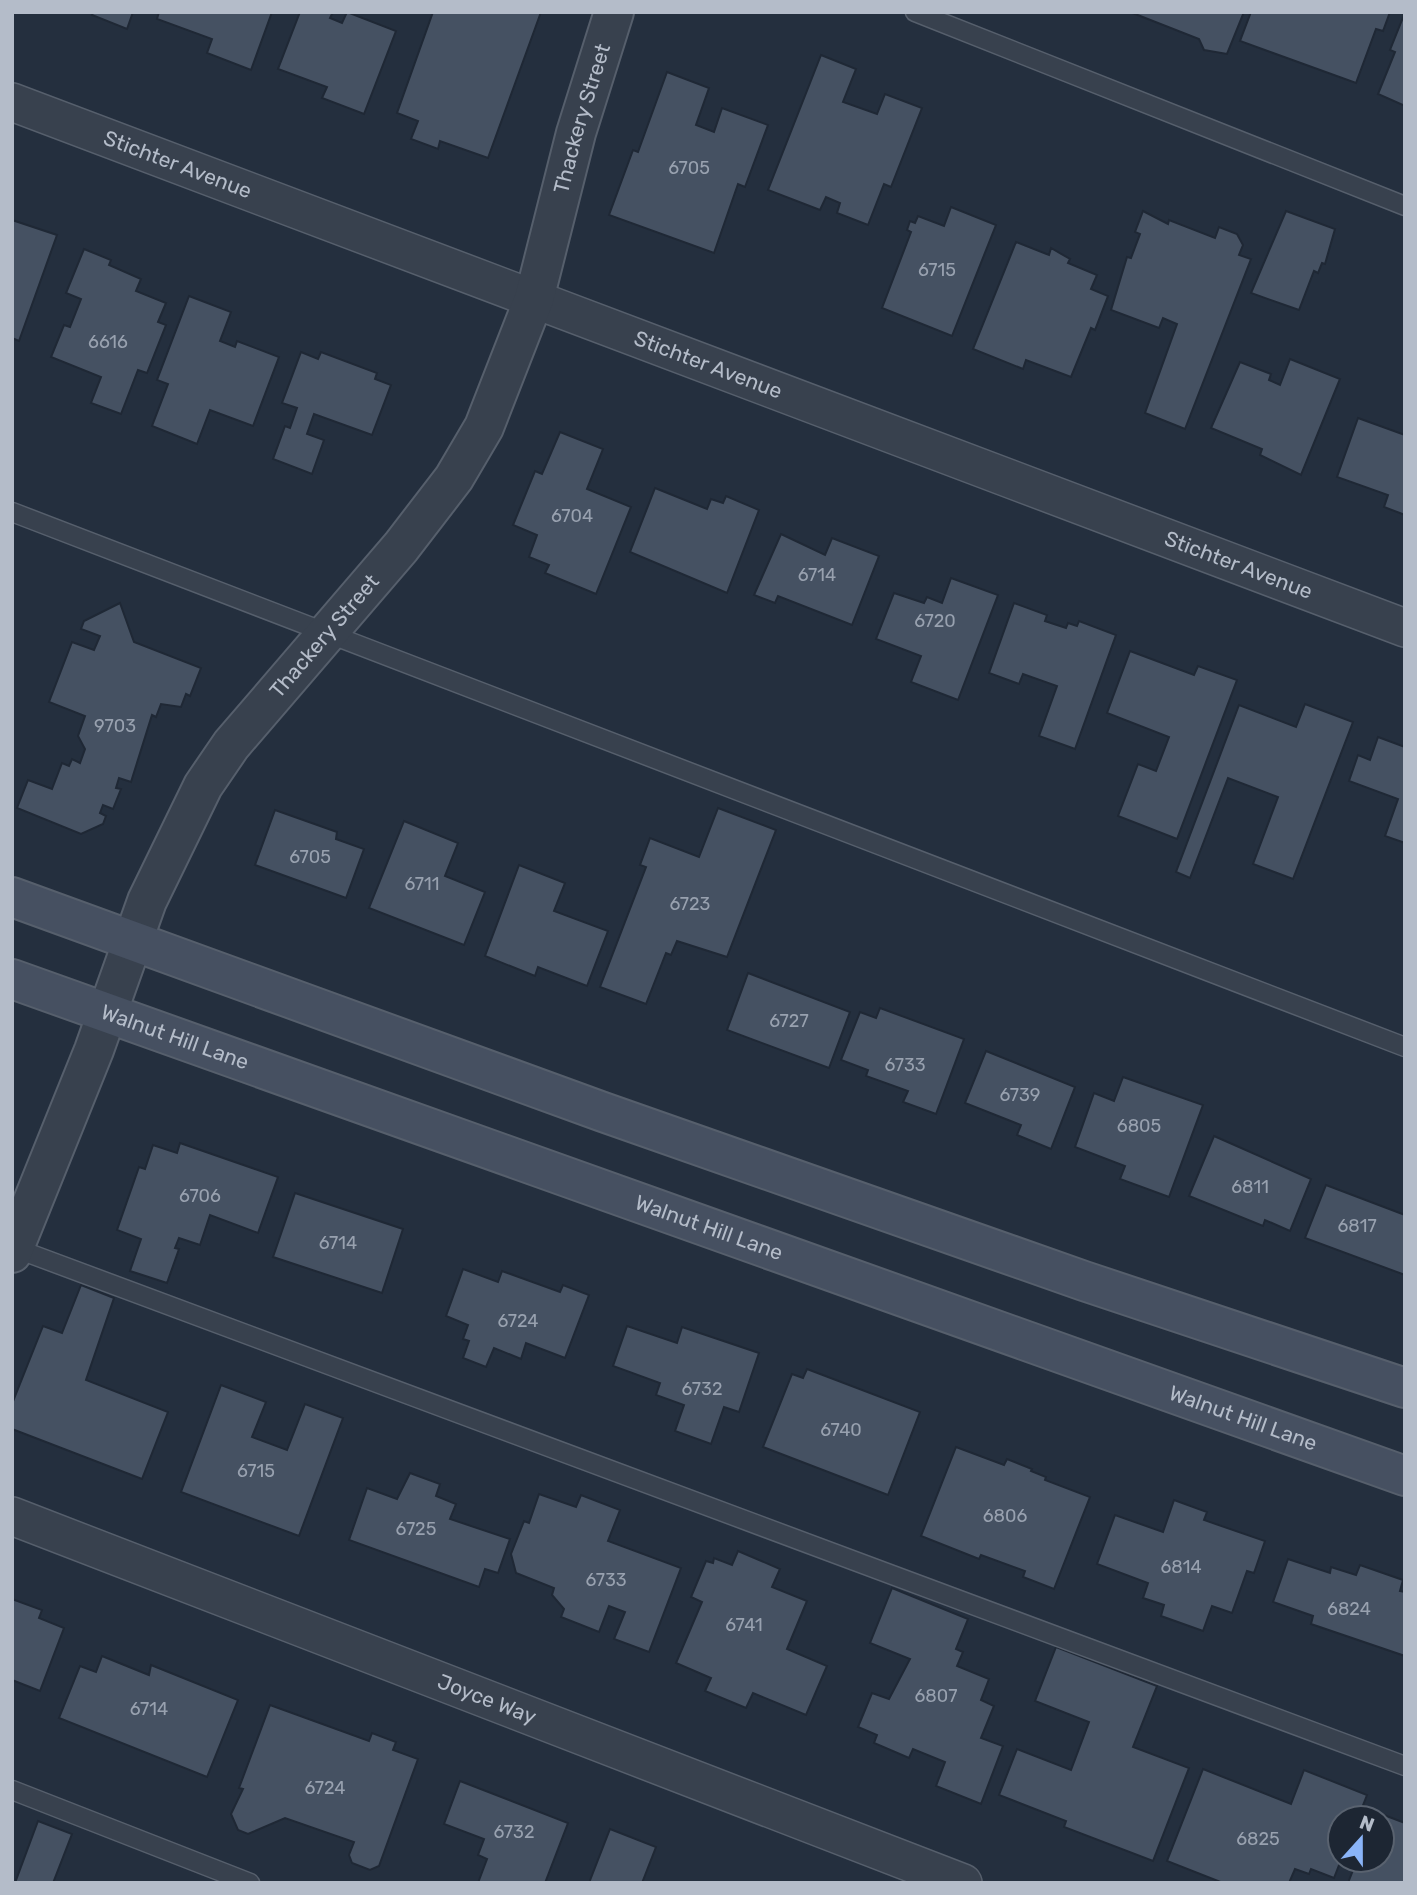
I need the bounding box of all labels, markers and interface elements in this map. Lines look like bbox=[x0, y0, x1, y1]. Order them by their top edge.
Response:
street label: Thackery Street bbox=[548, 40, 615, 196]
street label: Stichter Avenue bbox=[100, 125, 255, 203]
house number: 6705 bbox=[668, 157, 710, 179]
house number: 6715 bbox=[918, 259, 956, 281]
street label: Stichter Avenue bbox=[631, 325, 786, 404]
house number: 6616 bbox=[88, 331, 128, 353]
house number: 6704 bbox=[551, 505, 593, 527]
street label: Stichter Avenue bbox=[1161, 525, 1316, 604]
house number: 6714 bbox=[798, 564, 836, 586]
street label: Thackery Street bbox=[264, 569, 384, 703]
house number: 6720 bbox=[914, 610, 956, 632]
house number: 9703 bbox=[94, 715, 136, 737]
house number: 6705 bbox=[289, 846, 331, 868]
house number: 6711 bbox=[405, 873, 439, 895]
house number: 6723 bbox=[670, 893, 710, 915]
street label: Walnut Hill Lane bbox=[98, 999, 252, 1075]
house number: 6727 bbox=[769, 1010, 809, 1032]
house number: 6733 bbox=[884, 1054, 926, 1076]
house number: 6739 bbox=[999, 1084, 1041, 1106]
house number: 6805 bbox=[1117, 1115, 1161, 1137]
house number: 6811 bbox=[1231, 1176, 1269, 1198]
house number: 6706 bbox=[179, 1185, 221, 1207]
street label: Walnut Hill Lane bbox=[632, 1189, 786, 1265]
house number: 6817 bbox=[1337, 1215, 1377, 1237]
house number: 6714 bbox=[319, 1232, 357, 1254]
house number: 6724 bbox=[497, 1310, 539, 1332]
house number: 6732 bbox=[682, 1378, 722, 1400]
street label: Walnut Hill Lane bbox=[1166, 1380, 1320, 1456]
house number: 6740 bbox=[820, 1419, 862, 1441]
house number: 6715 bbox=[237, 1460, 275, 1482]
house number: 6806 bbox=[983, 1505, 1027, 1527]
house number: 6725 bbox=[396, 1518, 436, 1540]
house number: 6814 bbox=[1160, 1556, 1202, 1578]
house number: 6733 bbox=[585, 1569, 627, 1591]
house number: 6824 bbox=[1327, 1598, 1371, 1620]
house number: 6741 bbox=[725, 1614, 763, 1636]
street label: Joyce Way bbox=[434, 1668, 540, 1729]
house number: 6807 bbox=[915, 1685, 957, 1707]
house number: 6714 bbox=[130, 1698, 168, 1720]
house number: 6724 bbox=[304, 1777, 346, 1799]
north arrow bbox=[1326, 1804, 1396, 1874]
text: N bbox=[1356, 1810, 1377, 1837]
house number: 6732 bbox=[494, 1821, 534, 1843]
house number: 6825 bbox=[1236, 1828, 1280, 1850]

